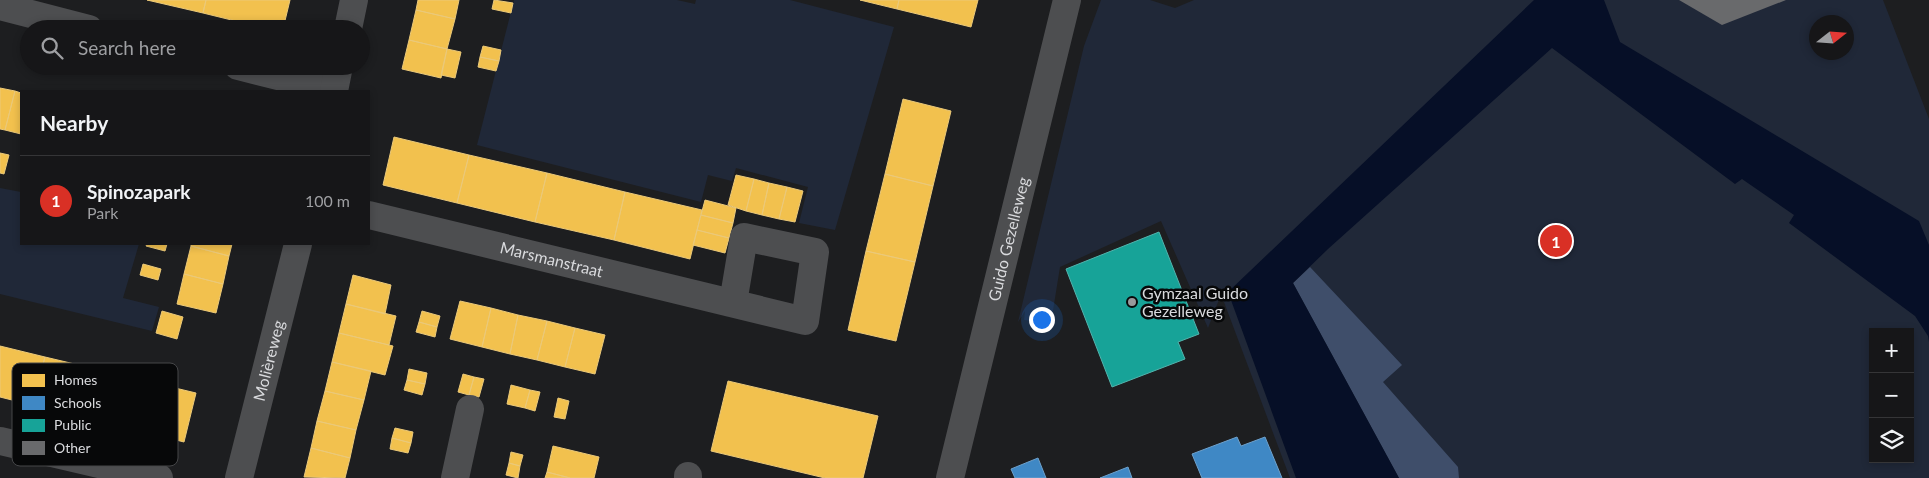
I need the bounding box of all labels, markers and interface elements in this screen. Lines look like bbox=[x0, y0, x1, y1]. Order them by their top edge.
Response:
north arrow bbox=[1809, 15, 1854, 60]
search box bbox=[20, 20, 370, 75]
icon: search bbox=[38, 34, 66, 62]
text: Search here bbox=[78, 36, 176, 59]
text: Nearby bbox=[40, 110, 108, 135]
street label: Guido Gezelleweg bbox=[984, 175, 1032, 303]
text: Spinozapark bbox=[87, 180, 190, 203]
text: 1 bbox=[51, 191, 61, 210]
text: 100 m bbox=[305, 191, 350, 210]
text: Park bbox=[87, 203, 118, 222]
pin: 1 bbox=[1540, 222, 1572, 260]
street label: Marsmanstraat bbox=[498, 237, 605, 281]
place label: Gymzaal Guido Gezelleweg bbox=[1142, 283, 1248, 320]
marker: Gymzaal Guido Gezelleweg bbox=[1126, 296, 1138, 308]
your location bbox=[1029, 307, 1055, 333]
street label: Molièreweg bbox=[249, 318, 287, 403]
map controls bbox=[1869, 328, 1914, 463]
button: + bbox=[1869, 328, 1914, 373]
legend bbox=[12, 363, 178, 466]
text: Homes bbox=[54, 371, 97, 388]
button: − bbox=[1869, 373, 1914, 418]
text: Schools bbox=[54, 394, 101, 411]
text: Public bbox=[54, 416, 92, 433]
button: layers bbox=[1869, 418, 1914, 463]
text: Other bbox=[54, 439, 91, 456]

